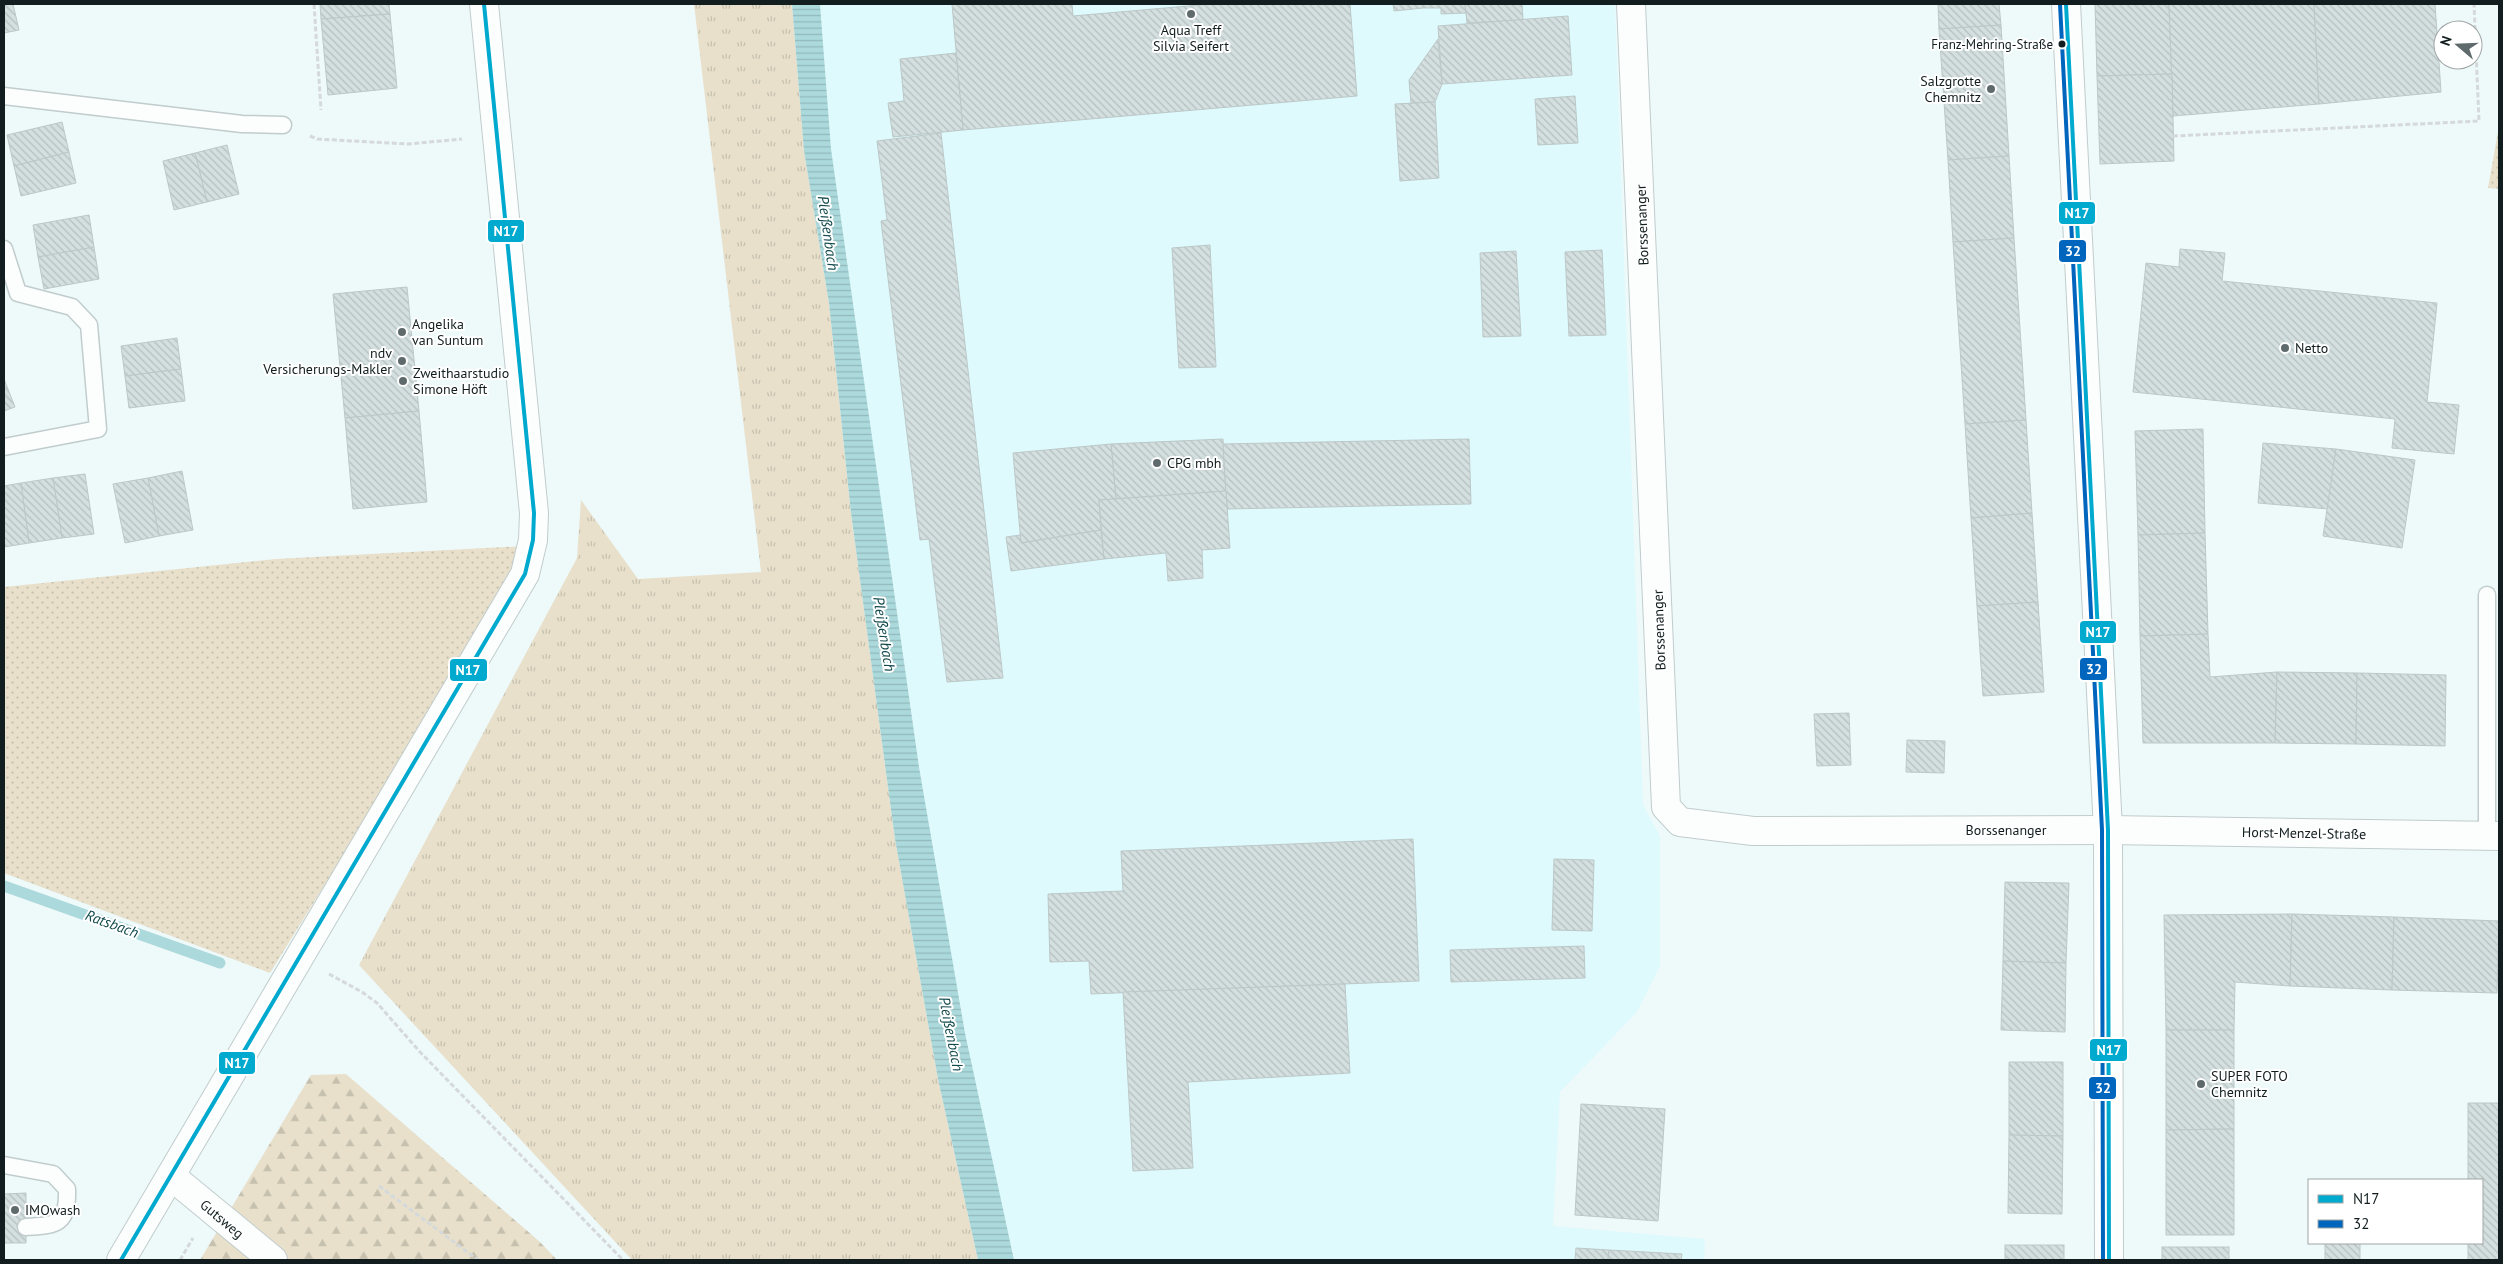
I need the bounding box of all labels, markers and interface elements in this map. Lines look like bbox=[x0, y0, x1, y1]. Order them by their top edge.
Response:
marker: Aqua Treff Silvia Seifert bbox=[1185, 8, 1197, 20]
north arrow bbox=[2433, 20, 2483, 70]
place label: Aqua Treff Silvia Seifert bbox=[1153, 21, 1229, 55]
text: N bbox=[2436, 33, 2456, 48]
place label: Franz-Mehring-Straße bbox=[1931, 36, 2053, 53]
marker: Franz-Mehring-Straße bbox=[2057, 39, 2067, 49]
place label: Salzgrotte Chemnitz bbox=[1920, 72, 1981, 106]
marker: Salzgrotte Chemnitz bbox=[1985, 83, 1997, 95]
street label: Borssenanger bbox=[1632, 184, 1652, 266]
water label: Pleißenbach bbox=[814, 194, 843, 272]
line badge: N17 bbox=[2058, 201, 2096, 225]
text: N17 bbox=[2064, 204, 2090, 222]
line badge: N17 bbox=[487, 219, 525, 243]
text: N17 bbox=[493, 222, 519, 240]
line badge: 32 bbox=[2058, 239, 2087, 263]
text: 32 bbox=[2065, 242, 2081, 260]
place label: Angelika van Suntum bbox=[412, 315, 483, 349]
marker: Angelika van Suntum bbox=[396, 326, 408, 338]
place label: Netto bbox=[2295, 339, 2328, 357]
marker: Netto bbox=[2279, 342, 2291, 354]
place label: ndv Versicherungs-Makler bbox=[262, 344, 392, 378]
marker: ndv Versicherungs-Makler bbox=[396, 355, 408, 367]
place label: Zweithaarstudio Simone Höft bbox=[413, 364, 509, 398]
marker: Zweithaarstudio Simone Höft bbox=[397, 375, 409, 387]
place label: CPG mbh bbox=[1167, 454, 1221, 472]
marker: CPG mbh bbox=[1151, 457, 1163, 469]
street label: Borssenanger bbox=[1649, 589, 1669, 671]
water label: Pleißenbach bbox=[869, 595, 900, 673]
line badge: N17 bbox=[2079, 620, 2117, 644]
text: N17 bbox=[2085, 623, 2111, 641]
line badge: 32 bbox=[2079, 657, 2108, 681]
line badge: N17 bbox=[449, 658, 488, 682]
text: 32 bbox=[2086, 660, 2102, 678]
text: N17 bbox=[455, 661, 481, 679]
street label: Borssenanger bbox=[1966, 821, 2047, 839]
street label: Horst-Menzel-Straße bbox=[2242, 823, 2366, 843]
water label: Ratsbach bbox=[83, 905, 141, 942]
water label: Pleißenbach bbox=[935, 995, 968, 1073]
line badge: N17 bbox=[2089, 1038, 2128, 1062]
text: N17 bbox=[2096, 1041, 2122, 1059]
line badge: N17 bbox=[218, 1051, 256, 1075]
text: N17 bbox=[224, 1054, 250, 1072]
place label: SUPER FOTO Chemnitz bbox=[2211, 1067, 2288, 1101]
line badge: 32 bbox=[2088, 1076, 2117, 1100]
marker: SUPER FOTO Chemnitz bbox=[2195, 1078, 2207, 1090]
text: 32 bbox=[2095, 1079, 2111, 1097]
legend bbox=[2308, 1179, 2483, 1244]
text: N17 bbox=[2353, 1189, 2379, 1208]
street label: Gutsweg bbox=[197, 1196, 247, 1242]
place label: IMOwash bbox=[25, 1201, 81, 1219]
marker: IMOwash bbox=[9, 1204, 21, 1216]
text: 32 bbox=[2353, 1214, 2369, 1233]

